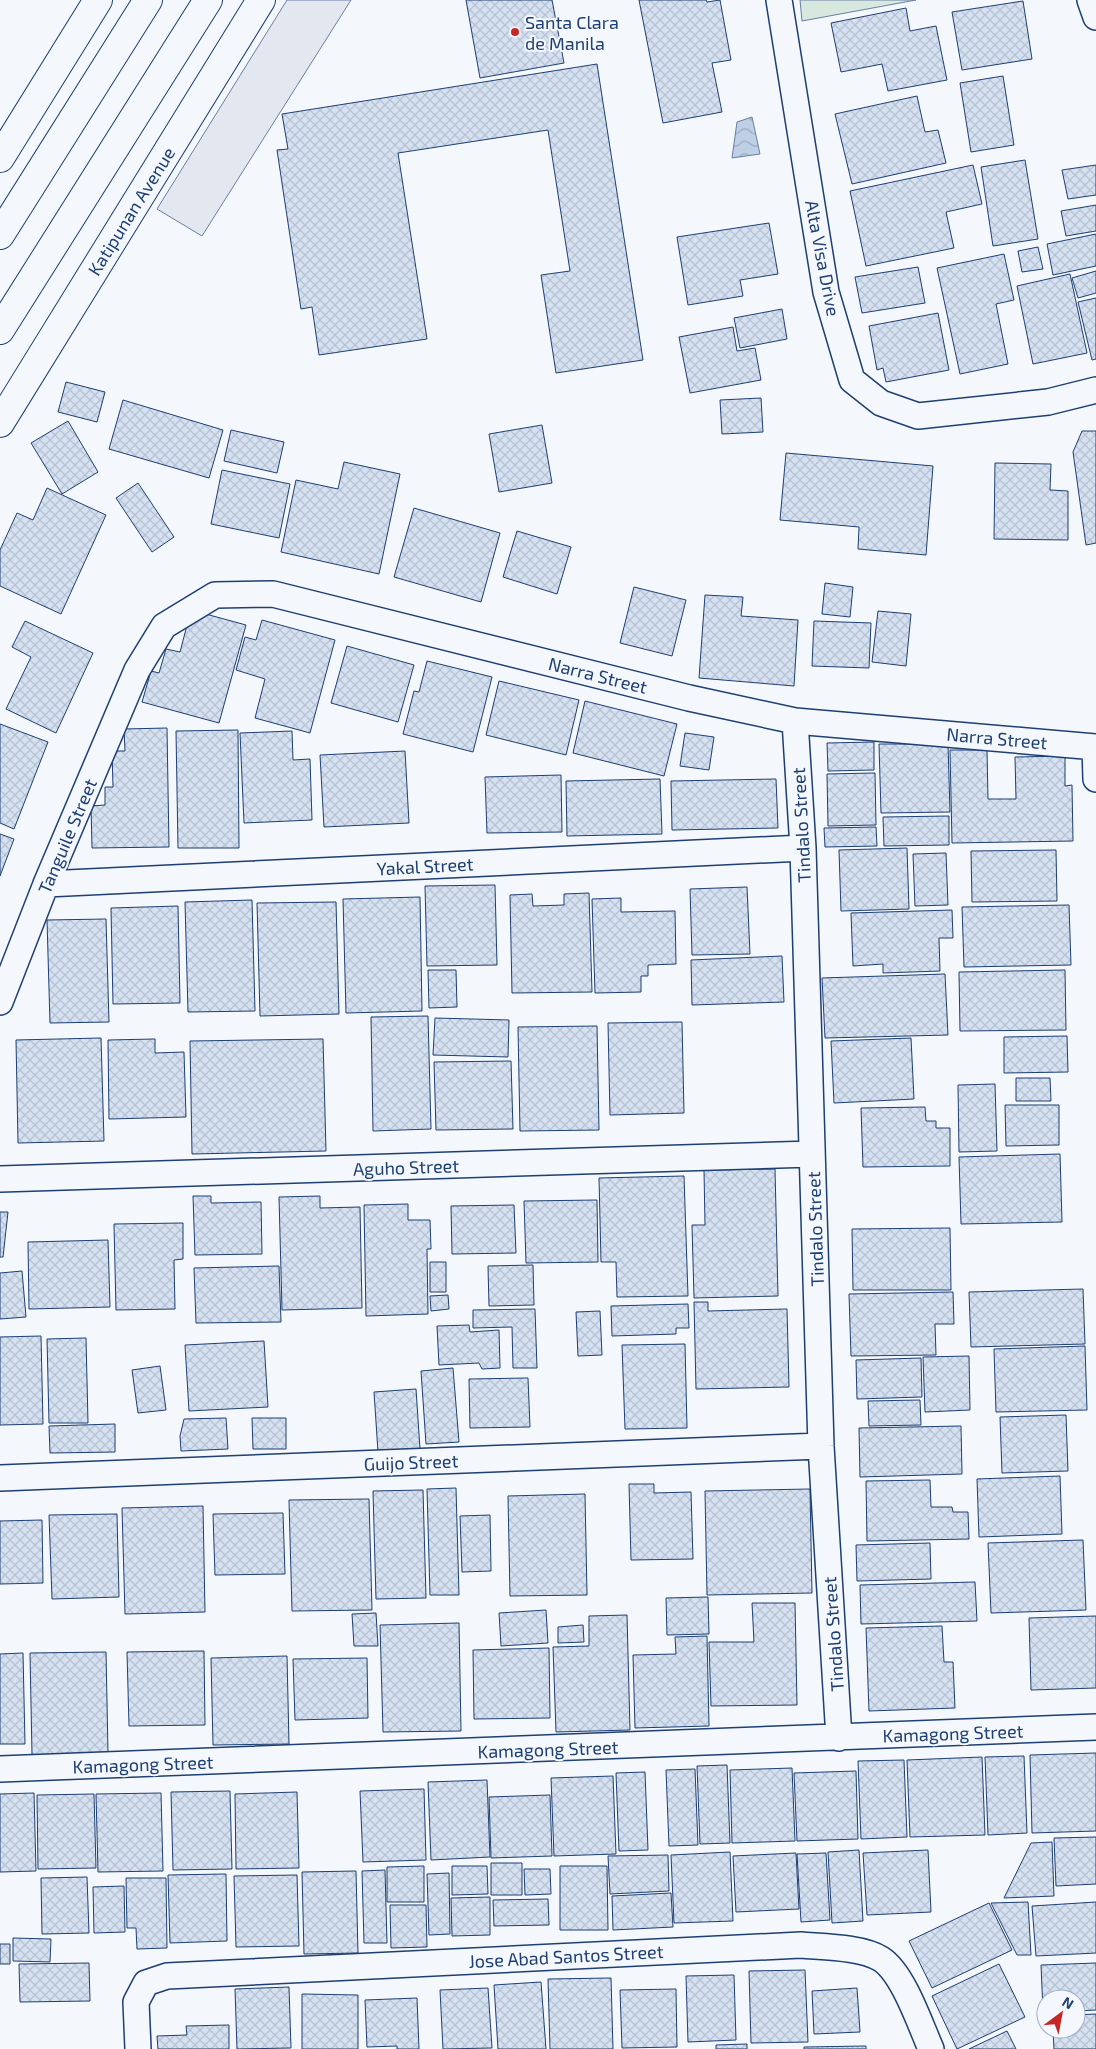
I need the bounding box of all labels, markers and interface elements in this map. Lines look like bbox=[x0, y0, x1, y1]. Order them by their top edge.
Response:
place label: Santa Clara de Manila bbox=[525, 11, 619, 54]
marker: Santa Clara de Manila bbox=[509, 26, 521, 38]
street label: Katipunan Avenue bbox=[83, 143, 179, 279]
street label: Alta Visa Drive bbox=[801, 198, 845, 318]
street label: Narra Street bbox=[546, 652, 650, 698]
street label: Narra Street bbox=[946, 723, 1048, 753]
street label: Tindalo Street bbox=[787, 767, 815, 883]
street label: Tanguile Street bbox=[33, 775, 101, 897]
street label: Yakal Street bbox=[376, 852, 474, 880]
street label: Aguho Street bbox=[353, 1154, 460, 1180]
street label: Tindalo Street bbox=[802, 1171, 828, 1287]
street label: Guijo Street bbox=[363, 1449, 459, 1475]
street label: Tindalo Street bbox=[818, 1576, 848, 1692]
street label: Kamagong Street bbox=[882, 1720, 1024, 1746]
street label: Kamagong Street bbox=[477, 1736, 619, 1762]
street label: Kamagong Street bbox=[72, 1751, 214, 1777]
street label: Jose Abad Santos Street bbox=[468, 1940, 664, 1972]
north arrow bbox=[1036, 1989, 1086, 2039]
text: N bbox=[1059, 1993, 1077, 2012]

